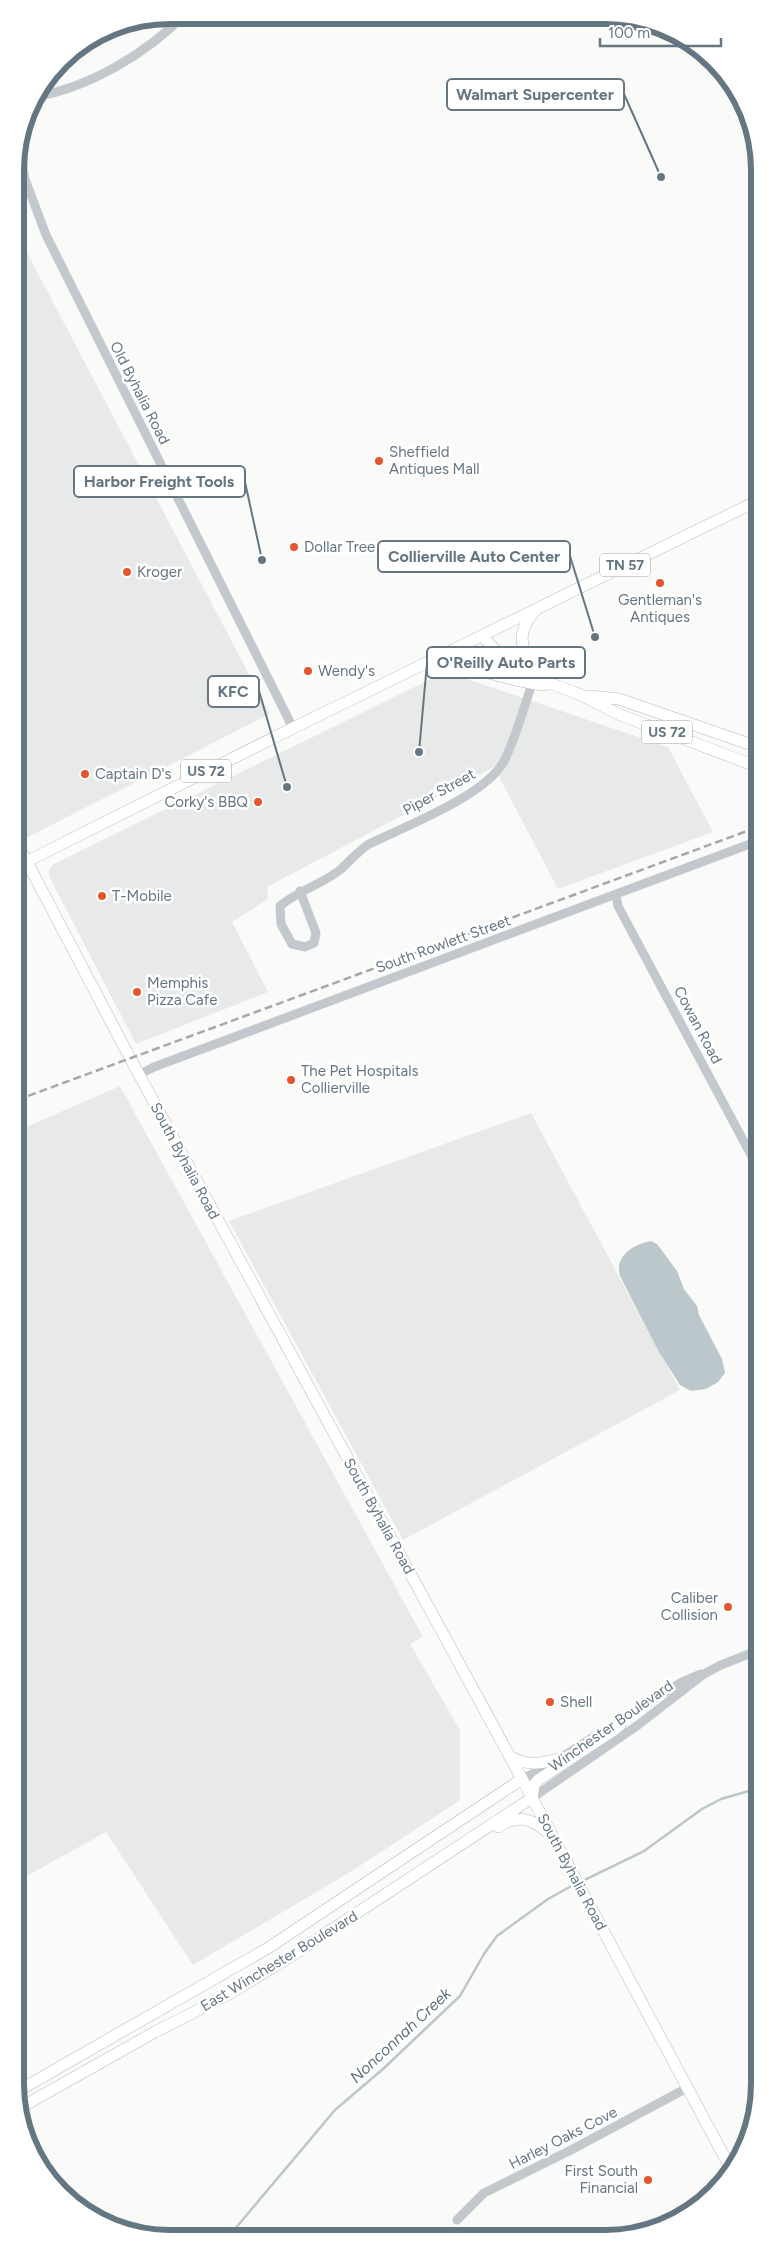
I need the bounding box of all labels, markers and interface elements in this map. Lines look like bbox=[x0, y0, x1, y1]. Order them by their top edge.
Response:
scale bar bbox=[600, 15, 721, 47]
text: 100 m bbox=[608, 24, 650, 42]
callout: Walmart Supercenter bbox=[447, 79, 624, 110]
text: Walmart Supercenter bbox=[456, 85, 614, 104]
street label: Old Byhalia Road bbox=[106, 338, 174, 448]
place label: Sheffield Antiques Mall bbox=[389, 443, 480, 478]
marker: Sheffield Antiques Mall bbox=[373, 455, 385, 467]
callout: Harbor Freight Tools bbox=[74, 466, 245, 497]
text: Harbor Freight Tools bbox=[84, 472, 235, 491]
place label: Dollar Tree bbox=[304, 538, 375, 556]
marker: Dollar Tree bbox=[288, 541, 300, 553]
callout: Collierville Auto Center bbox=[378, 541, 570, 572]
text: Collierville Auto Center bbox=[388, 547, 560, 566]
road number: TN 57 bbox=[600, 554, 650, 576]
place label: Kroger bbox=[137, 563, 182, 581]
marker: Kroger bbox=[121, 566, 133, 578]
marker: Gentleman's Antiques bbox=[654, 577, 666, 589]
place label: Gentleman's Antiques bbox=[618, 591, 702, 626]
callout: O'Reilly Auto Parts bbox=[427, 647, 585, 678]
text: O'Reilly Auto Parts bbox=[437, 653, 576, 672]
place label: Wendy's bbox=[318, 662, 375, 680]
marker: Wendy's bbox=[302, 665, 314, 677]
callout: KFC bbox=[208, 676, 259, 707]
text: KFC bbox=[217, 682, 249, 701]
road number: US 72 bbox=[642, 720, 692, 744]
road number: US 72 bbox=[181, 759, 231, 782]
place label: Captain D's bbox=[95, 765, 171, 783]
street label: Piper Street bbox=[400, 765, 479, 819]
marker: Captain D's bbox=[79, 768, 91, 780]
place label: Corky's BBQ bbox=[165, 793, 248, 811]
marker: Corky's BBQ bbox=[252, 796, 264, 808]
place label: T-Mobile bbox=[112, 887, 172, 905]
marker: T-Mobile bbox=[96, 890, 108, 902]
street label: South Rowlett Street bbox=[373, 911, 513, 977]
place label: Memphis Pizza Cafe bbox=[147, 974, 217, 1009]
street label: Cowan Road bbox=[670, 983, 726, 1067]
marker: Memphis Pizza Cafe bbox=[131, 986, 143, 998]
place label: The Pet Hospitals Collierville bbox=[301, 1062, 419, 1097]
marker: The Pet Hospitals Collierville bbox=[285, 1074, 297, 1086]
street label: South Byhalia Road bbox=[147, 1099, 223, 1223]
street label: South Byhalia Road bbox=[340, 1455, 418, 1577]
place label: Caliber Collision bbox=[661, 1589, 718, 1624]
marker: Caliber Collision bbox=[722, 1601, 734, 1613]
street label: Winchester Boulevard bbox=[546, 1676, 676, 1776]
place label: Shell bbox=[560, 1693, 592, 1711]
marker: Shell bbox=[544, 1696, 556, 1708]
street label: South Byhalia Road bbox=[534, 1810, 610, 1934]
street label: East Winchester Boulevard bbox=[197, 1907, 361, 2015]
water label: Nonconnah Creek bbox=[346, 1983, 456, 2087]
street label: Harley Oaks Cove bbox=[506, 2103, 620, 2173]
place label: First South Financial bbox=[565, 2162, 638, 2197]
marker: First South Financial bbox=[642, 2174, 654, 2186]

